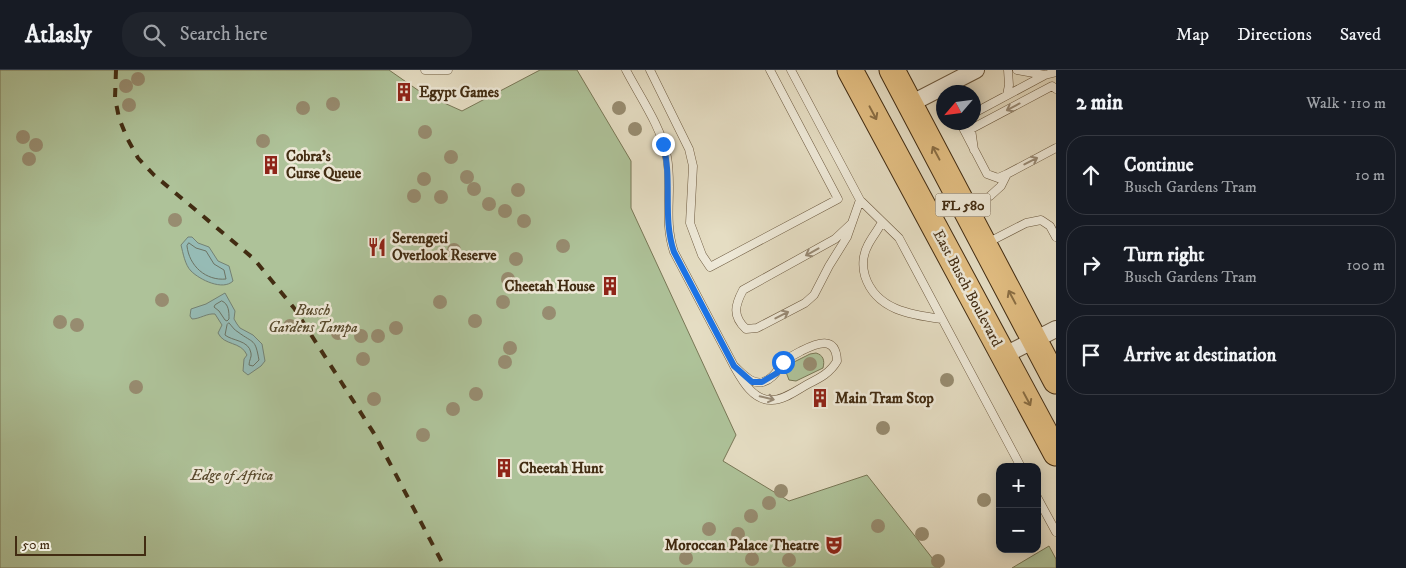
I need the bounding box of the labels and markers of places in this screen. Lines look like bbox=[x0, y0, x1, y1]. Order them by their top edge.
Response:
building icon: Egypt Games bbox=[393, 81, 415, 103]
place label: Egypt Games bbox=[419, 83, 499, 102]
place label: Cobra's Curse Queue bbox=[286, 147, 362, 183]
building icon: Cobra's Curse Queue bbox=[260, 154, 282, 176]
place label: Serengeti Overlook Reserve bbox=[392, 229, 497, 265]
restaurant icon: Serengeti Overlook Reserve bbox=[366, 236, 388, 258]
building icon: Cheetah House bbox=[599, 275, 621, 297]
place label: Cheetah House bbox=[504, 277, 596, 296]
building icon: Main Tram Stop bbox=[809, 387, 831, 409]
place label: Main Tram Stop bbox=[835, 389, 934, 408]
building icon: Cheetah Hunt bbox=[493, 457, 515, 479]
place label: Cheetah Hunt bbox=[519, 459, 604, 478]
theatre icon: Moroccan Palace Theatre bbox=[823, 534, 845, 556]
place label: Moroccan Palace Theatre bbox=[665, 536, 820, 555]

